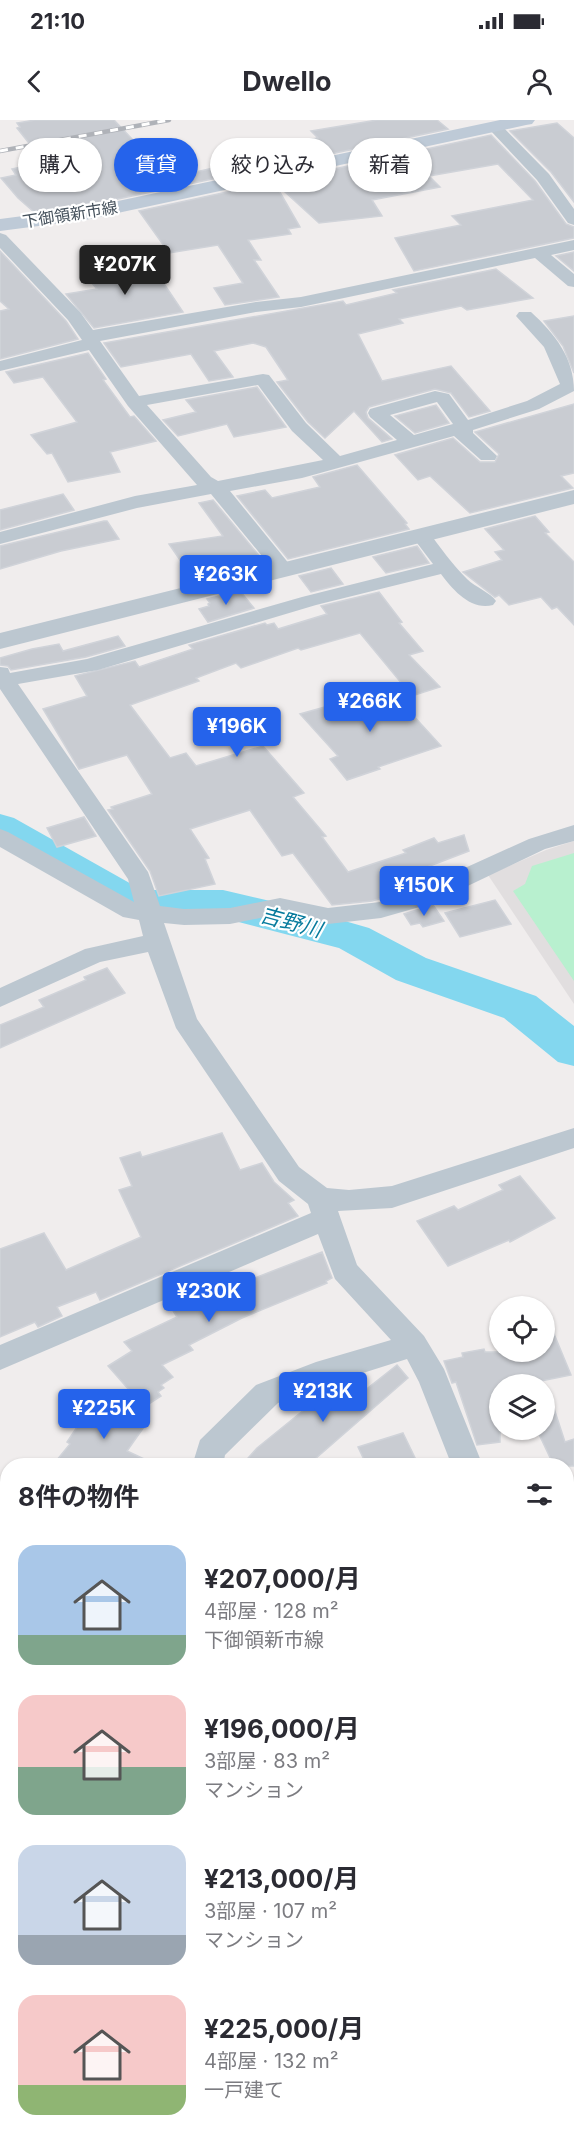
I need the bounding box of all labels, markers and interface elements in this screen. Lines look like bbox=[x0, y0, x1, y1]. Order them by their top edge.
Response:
text: 21:10 bbox=[30, 8, 85, 34]
icon: back bbox=[18, 65, 51, 98]
text: Dwello bbox=[242, 65, 332, 98]
icon: person bbox=[523, 65, 556, 98]
chip: 購入 bbox=[18, 138, 102, 192]
chip: 賃貸 bbox=[114, 138, 198, 192]
chip: 絞り込み bbox=[210, 138, 336, 192]
chip: 新着 bbox=[348, 138, 432, 192]
street label: 下御領新市線 bbox=[21, 197, 119, 231]
pin: ¥207K bbox=[83, 245, 167, 296]
text: ¥207K bbox=[93, 252, 157, 276]
pin: ¥263K bbox=[184, 555, 268, 606]
text: ¥263K bbox=[194, 562, 258, 586]
pin: ¥266K bbox=[328, 682, 412, 733]
text: ¥266K bbox=[338, 689, 402, 713]
pin: ¥196K bbox=[195, 707, 279, 758]
text: ¥196K bbox=[207, 714, 267, 738]
pin: ¥150K bbox=[382, 866, 466, 917]
text: ¥150K bbox=[394, 873, 454, 897]
water label: 吉野川 bbox=[257, 902, 327, 943]
pin: ¥230K bbox=[167, 1272, 251, 1323]
text: ¥230K bbox=[177, 1279, 241, 1303]
map controls bbox=[489, 1296, 555, 1440]
button: locate bbox=[489, 1296, 555, 1362]
pin: ¥213K bbox=[281, 1372, 365, 1423]
button: layers bbox=[489, 1374, 555, 1440]
text: ¥213K bbox=[293, 1379, 353, 1403]
pin: ¥225K bbox=[62, 1389, 146, 1440]
text: ¥225K bbox=[72, 1396, 136, 1420]
icon: filters bbox=[523, 1478, 556, 1511]
text: 8件の物件 bbox=[18, 1481, 139, 1512]
text: ¥207,000/月 bbox=[204, 1563, 361, 1594]
icon: home bbox=[66, 1569, 138, 1641]
text: 4部屋 · 128 m² bbox=[204, 1599, 339, 1623]
text: 下御領新市線 bbox=[204, 1628, 324, 1652]
text: ¥196,000/月 bbox=[204, 1713, 360, 1744]
icon: home bbox=[66, 1719, 138, 1791]
text: 3部屋 · 83 m² bbox=[204, 1749, 330, 1773]
text: マンション bbox=[204, 1778, 304, 1802]
text: ¥213,000/月 bbox=[204, 1863, 359, 1894]
icon: home bbox=[66, 1869, 138, 1941]
text: 3部屋 · 107 m² bbox=[204, 1899, 337, 1923]
text: マンション bbox=[204, 1928, 304, 1952]
text: ¥225,000/月 bbox=[204, 2013, 364, 2044]
icon: home bbox=[66, 2019, 138, 2091]
text: 4部屋 · 132 m² bbox=[204, 2049, 339, 2073]
text: 一戸建て bbox=[204, 2078, 284, 2102]

